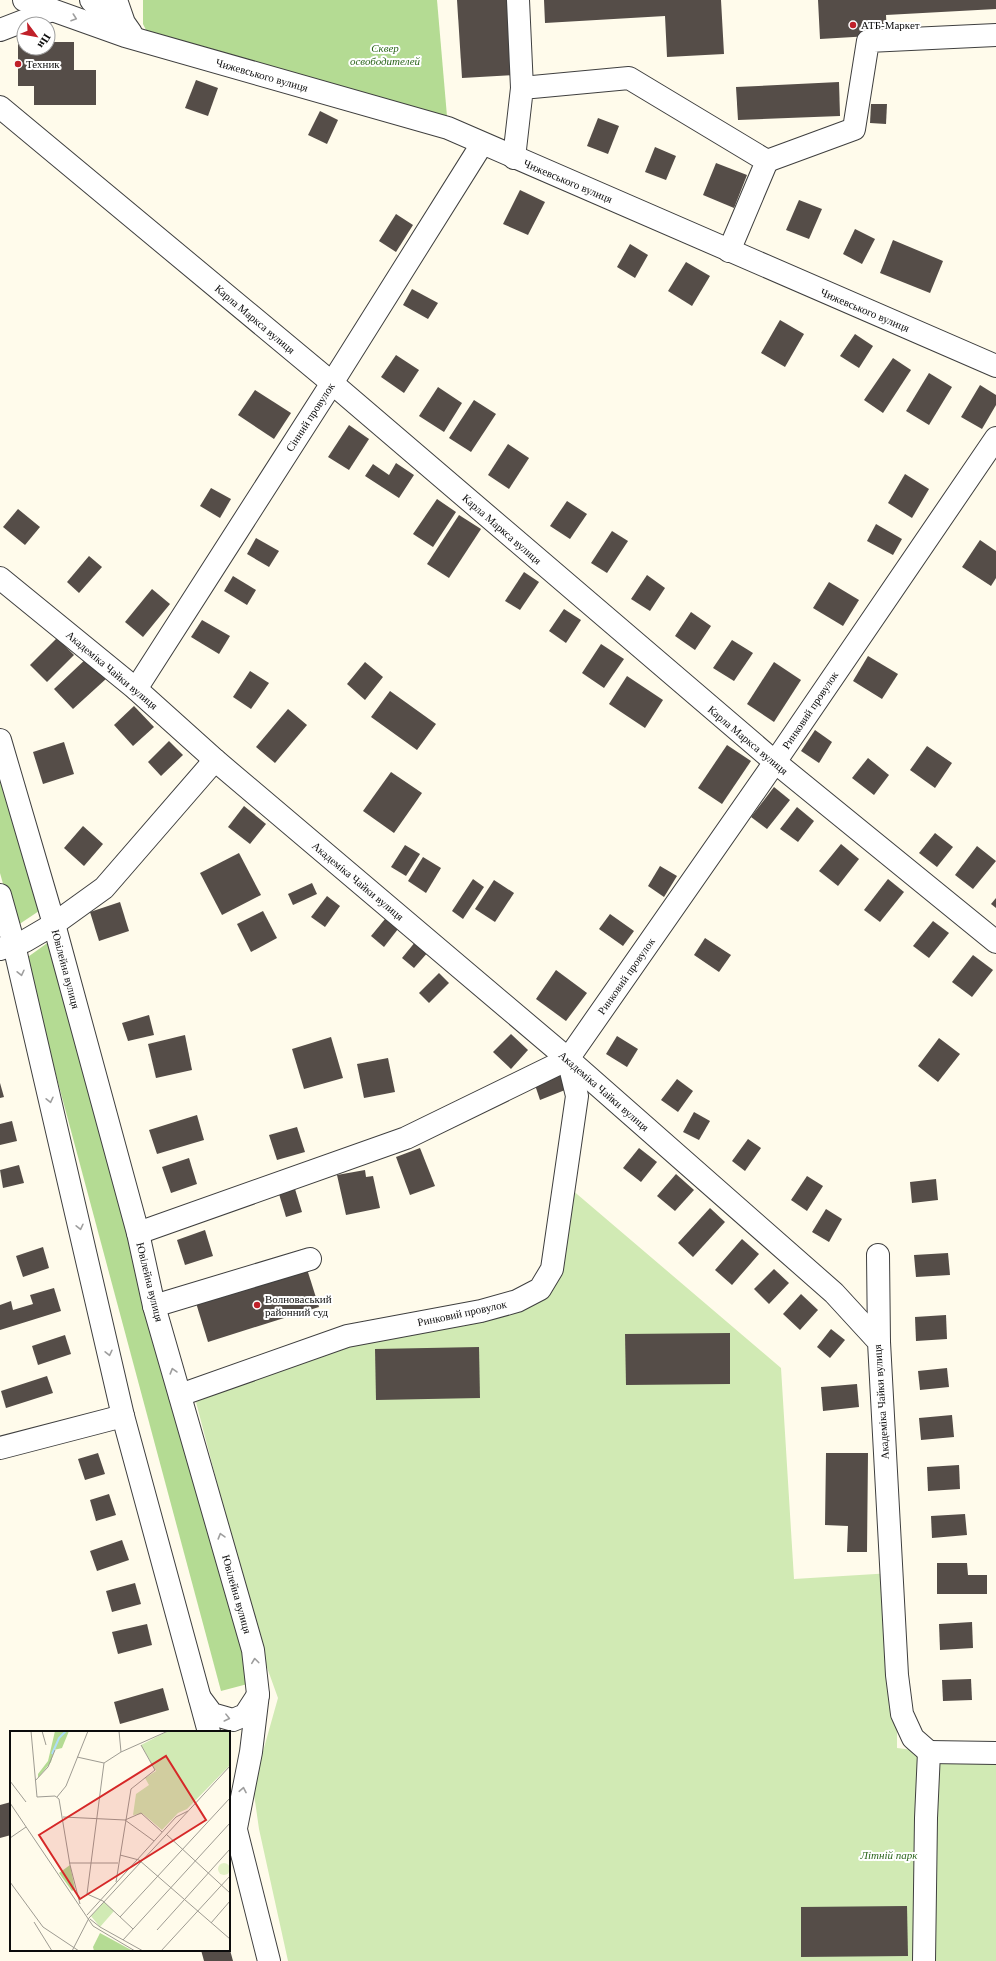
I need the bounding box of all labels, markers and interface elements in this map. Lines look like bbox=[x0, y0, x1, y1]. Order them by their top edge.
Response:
one-way arrow bbox=[70, 13, 77, 21]
north arrow bbox=[16, 16, 56, 56]
place label: АТБ-Маркет bbox=[861, 19, 920, 31]
marker: АТБ-Маркет bbox=[848, 20, 858, 30]
text: Пн bbox=[35, 32, 54, 51]
park label: Сквер освободителей bbox=[350, 42, 421, 67]
street label: Чижевського вулиця bbox=[215, 56, 309, 94]
place label: Техник bbox=[26, 58, 60, 70]
marker: Техник bbox=[13, 59, 23, 69]
street label: Чижевського вулиця bbox=[522, 157, 614, 205]
street label: Карла Маркса вулиця bbox=[213, 282, 297, 356]
street label: Чижевського вулиця bbox=[819, 286, 911, 334]
street label: Сінний провулок bbox=[283, 380, 337, 454]
street label: Карла Маркса вулиця bbox=[460, 491, 544, 567]
street label: Академіка Чайки вулиця bbox=[64, 628, 160, 712]
street label: Ринковий провулок bbox=[780, 668, 841, 751]
street label: Карла Маркса вулиця bbox=[706, 703, 790, 777]
street label: Академіка Чайки вулиця bbox=[310, 839, 406, 923]
street label: Ювілейна вулиця bbox=[50, 928, 82, 1010]
street label: Ринковий провулок bbox=[595, 935, 657, 1017]
one-way arrow bbox=[16, 970, 25, 977]
street label: Академіка Чайки вулиця bbox=[557, 1049, 651, 1133]
one-way arrow bbox=[46, 1097, 54, 1103]
one-way arrow bbox=[75, 1224, 83, 1230]
street label: Ювілейна вулиця bbox=[134, 1241, 166, 1323]
place label: Волноваський районний суд bbox=[265, 1293, 332, 1318]
street label: Ринковий провулок bbox=[416, 1298, 508, 1328]
marker: Волноваський районний суд bbox=[252, 1300, 262, 1310]
street label: Академіка Чайки вулиця bbox=[871, 1344, 891, 1460]
one-way arrow bbox=[104, 1350, 113, 1357]
one-way arrow bbox=[169, 1367, 178, 1374]
one-way arrow bbox=[217, 1533, 225, 1539]
street label: Ювілейна вулиця bbox=[220, 1553, 254, 1635]
one-way arrow bbox=[250, 1658, 259, 1664]
one-way arrow bbox=[223, 1713, 230, 1722]
inset map bbox=[10, 1731, 230, 1951]
one-way arrow bbox=[239, 1787, 247, 1793]
park label: Літній парк bbox=[860, 1849, 918, 1861]

